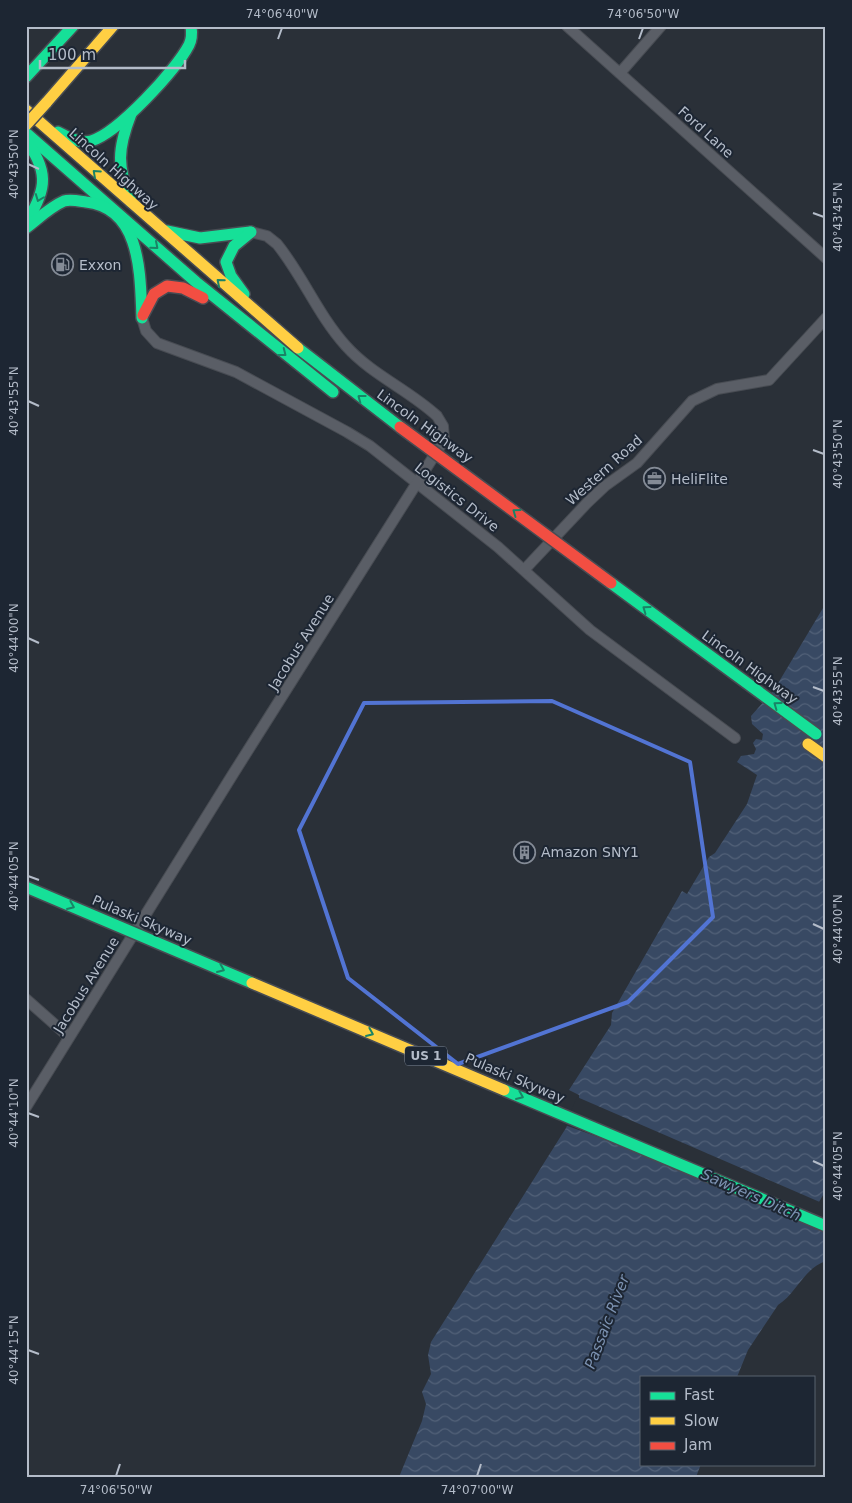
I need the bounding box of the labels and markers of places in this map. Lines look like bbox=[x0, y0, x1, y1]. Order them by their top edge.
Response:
fuel station icon: Exxon bbox=[51, 253, 75, 277]
place label: Exxon bbox=[79, 257, 121, 273]
office icon: HeliFlite bbox=[643, 467, 667, 491]
place label: HeliFlite bbox=[671, 471, 728, 487]
building icon: Amazon SNY1 bbox=[513, 840, 537, 864]
place label: Amazon SNY1 bbox=[541, 844, 639, 860]

